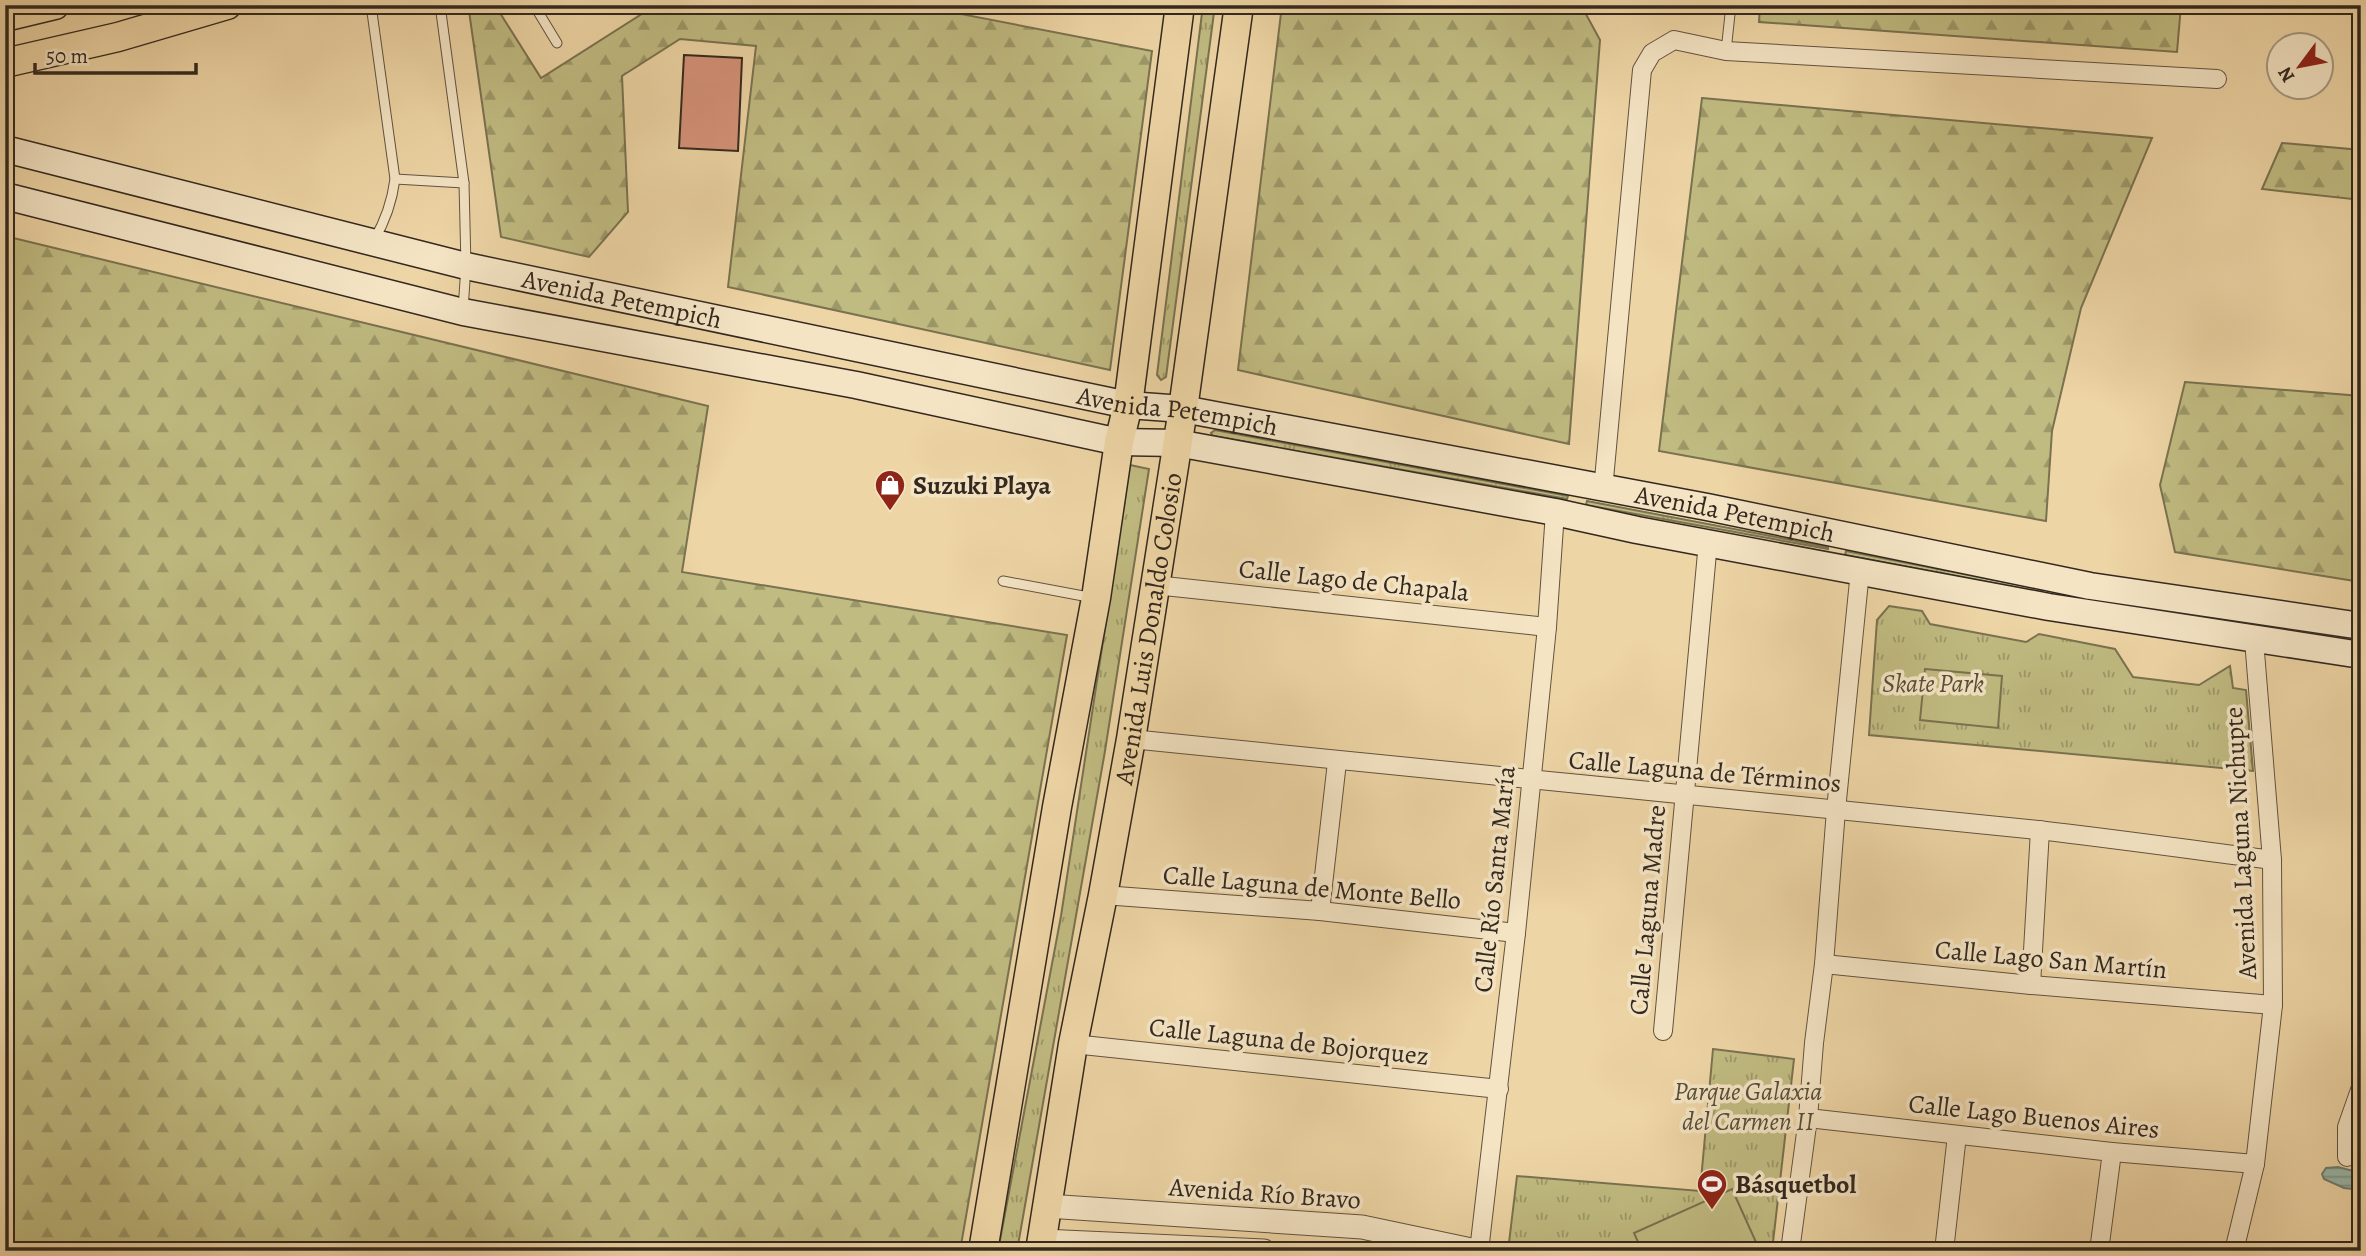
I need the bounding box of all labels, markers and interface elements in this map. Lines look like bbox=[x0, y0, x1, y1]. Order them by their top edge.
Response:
scale bar bbox=[35, 32, 196, 76]
north arrow bbox=[2264, 32, 2334, 102]
text: 50 m bbox=[46, 42, 88, 70]
text: N bbox=[2272, 62, 2301, 87]
street label: Avenida Petempich bbox=[518, 261, 725, 337]
street label: Avenida Petempich bbox=[1073, 378, 1281, 444]
shop icon: Suzuki Playa bbox=[873, 468, 907, 512]
place label: Suzuki Playa bbox=[913, 468, 1052, 503]
street label: Avenida Luis Donaldo Colosio bbox=[1106, 470, 1191, 788]
street label: Avenida Petempich bbox=[1631, 477, 1838, 551]
street label: Calle Lago de Chapala bbox=[1237, 551, 1471, 610]
park label: Skate Park bbox=[1882, 666, 1984, 701]
street label: Avenida Laguna Nichupte bbox=[2216, 706, 2265, 981]
street label: Calle Laguna de Términos bbox=[1567, 742, 1843, 801]
street label: Calle Río Santa María bbox=[1465, 764, 1524, 994]
street label: Calle Laguna Madre bbox=[1621, 803, 1674, 1017]
street label: Calle Laguna de Monte Bello bbox=[1161, 857, 1463, 918]
street label: Calle Lago San Martín bbox=[1933, 932, 2169, 987]
street label: Calle Laguna de Bojorquez bbox=[1147, 1009, 1430, 1074]
park label: Parque Galaxia del Carmen II bbox=[1674, 1074, 1822, 1139]
street label: Calle Lago Buenos Aires bbox=[1907, 1086, 2161, 1147]
sports icon: Básquetbol bbox=[1695, 1167, 1729, 1211]
place label: Básquetbol bbox=[1735, 1167, 1856, 1202]
street label: Avenida Río Bravo bbox=[1167, 1169, 1362, 1218]

